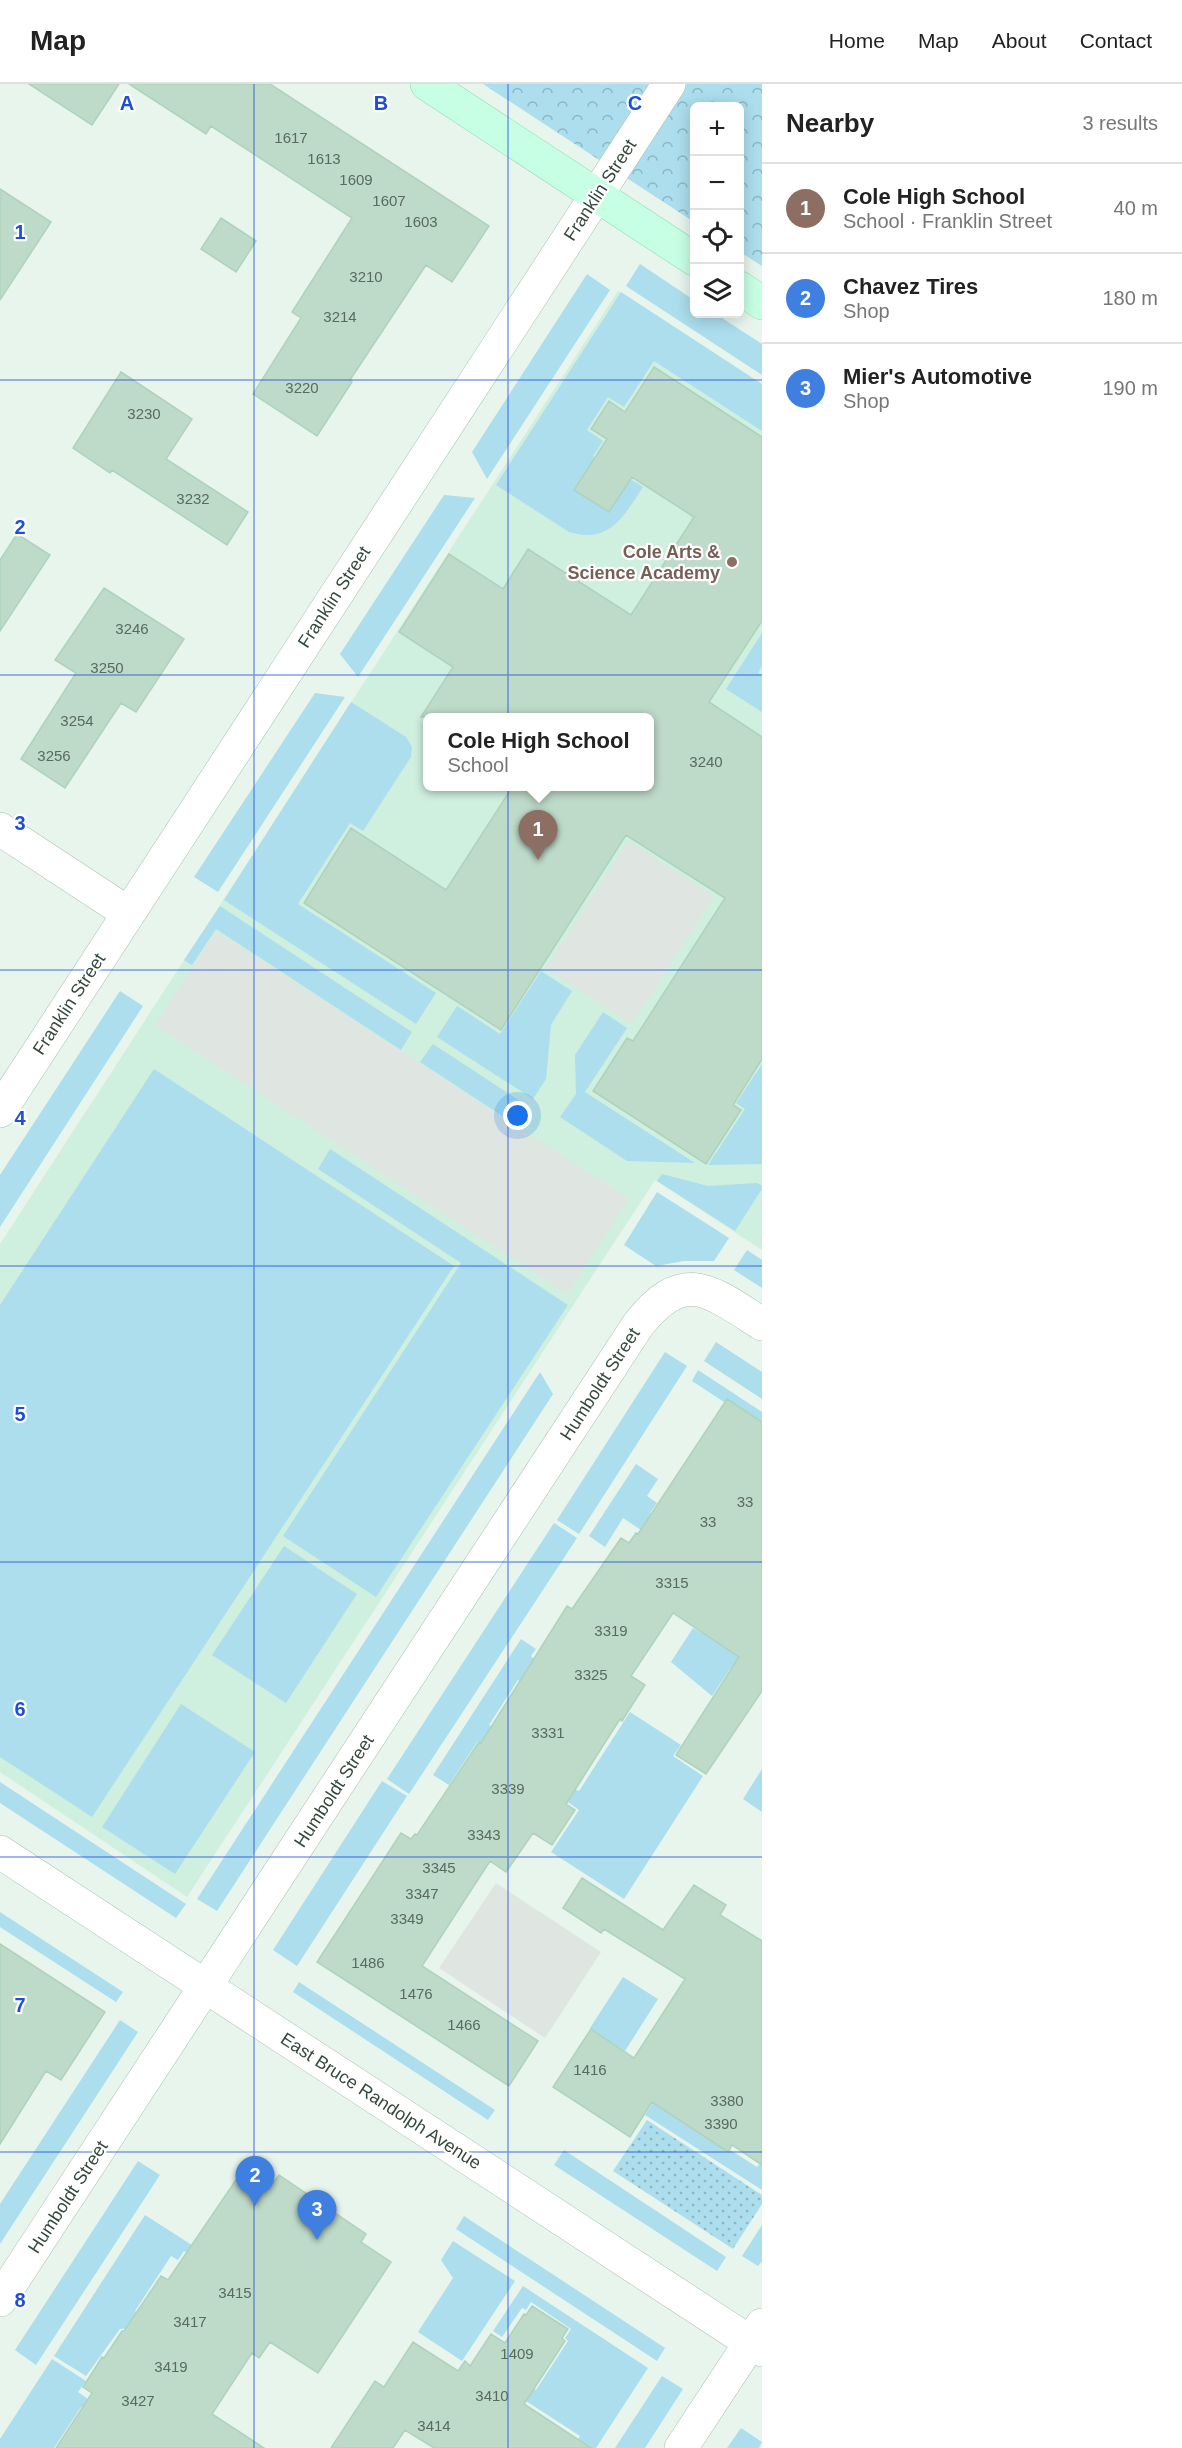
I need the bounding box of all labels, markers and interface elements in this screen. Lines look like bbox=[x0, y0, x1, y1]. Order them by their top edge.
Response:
text: Map bbox=[30, 25, 86, 56]
text: Home bbox=[829, 29, 885, 52]
text: Map bbox=[918, 29, 959, 52]
text: About bbox=[992, 29, 1047, 52]
text: Contact bbox=[1080, 29, 1152, 52]
text: A bbox=[120, 92, 134, 114]
text: B bbox=[374, 92, 388, 114]
text: C bbox=[628, 92, 642, 114]
map controls bbox=[690, 102, 744, 318]
button: + bbox=[690, 102, 744, 156]
text: Nearby bbox=[786, 108, 874, 138]
text: 3 results bbox=[1082, 112, 1158, 134]
house number: 1617 bbox=[274, 129, 308, 146]
street label: Franklin Street bbox=[560, 135, 640, 245]
house number: 1613 bbox=[307, 150, 341, 167]
button: − bbox=[690, 156, 744, 210]
house number: 1609 bbox=[339, 171, 373, 188]
text: Cole High School bbox=[843, 184, 1025, 209]
house number: 1607 bbox=[372, 192, 406, 209]
text: 1 bbox=[800, 197, 811, 219]
text: 40 m bbox=[1114, 197, 1158, 219]
button: locate bbox=[690, 210, 744, 264]
text: School · Franklin Street bbox=[843, 210, 1052, 232]
house number: 1603 bbox=[404, 213, 438, 230]
text: 1 bbox=[14, 221, 26, 243]
button: layers bbox=[690, 264, 744, 318]
house number: 3210 bbox=[349, 268, 383, 285]
text: Chavez Tires bbox=[843, 274, 978, 299]
text: 2 bbox=[800, 287, 811, 309]
text: 180 m bbox=[1102, 287, 1158, 309]
text: Shop bbox=[843, 300, 890, 322]
house number: 3214 bbox=[323, 308, 357, 325]
text: Mier's Automotive bbox=[843, 364, 1032, 389]
text: 3 bbox=[800, 377, 811, 399]
text: 190 m bbox=[1102, 377, 1158, 399]
house number: 3220 bbox=[285, 379, 319, 396]
text: Shop bbox=[843, 390, 890, 412]
house number: 3230 bbox=[127, 405, 161, 422]
house number: 3232 bbox=[176, 490, 210, 507]
text: 2 bbox=[14, 516, 26, 538]
street label: Franklin Street bbox=[294, 542, 374, 652]
place label: Cole Arts & Science Academy bbox=[568, 542, 720, 583]
marker: Cole Arts & Science Academy bbox=[725, 555, 739, 569]
house number: 3246 bbox=[115, 620, 149, 637]
house number: 3250 bbox=[90, 659, 124, 676]
house number: 3254 bbox=[60, 712, 94, 729]
popup bbox=[423, 713, 654, 791]
text: Cole High School bbox=[447, 728, 630, 753]
house number: 3256 bbox=[37, 747, 71, 764]
house number: 3240 bbox=[689, 753, 723, 770]
text: School bbox=[447, 754, 509, 776]
pin: 1 bbox=[518, 810, 558, 860]
text: 3 bbox=[14, 812, 26, 834]
street label: Franklin Street bbox=[29, 949, 109, 1059]
your location bbox=[503, 1101, 532, 1130]
text: 4 bbox=[14, 1107, 26, 1129]
street label: Humboldt Street bbox=[556, 1324, 644, 1444]
text: 5 bbox=[14, 1403, 26, 1425]
house number: 33 bbox=[737, 1493, 753, 1510]
house number: 33 bbox=[700, 1513, 716, 1530]
house number: 3315 bbox=[655, 1574, 689, 1591]
house number: 3319 bbox=[594, 1622, 628, 1639]
house number: 3325 bbox=[574, 1666, 608, 1683]
text: 6 bbox=[14, 1698, 26, 1720]
house number: 3331 bbox=[531, 1724, 565, 1741]
street label: Humboldt Street bbox=[290, 1731, 378, 1851]
house number: 3339 bbox=[491, 1780, 525, 1797]
house number: 3343 bbox=[467, 1826, 501, 1843]
house number: 3345 bbox=[422, 1859, 456, 1876]
house number: 3347 bbox=[405, 1885, 439, 1902]
house number: 3349 bbox=[390, 1910, 424, 1927]
house number: 1486 bbox=[351, 1954, 385, 1971]
house number: 1476 bbox=[399, 1985, 433, 2002]
text: 7 bbox=[14, 1994, 26, 2016]
house number: 1466 bbox=[447, 2016, 481, 2033]
street label: East Bruce Randolph Avenue bbox=[277, 2029, 485, 2173]
house number: 1416 bbox=[573, 2061, 607, 2078]
house number: 3380 bbox=[710, 2092, 744, 2109]
house number: 3390 bbox=[704, 2115, 738, 2132]
street label: Humboldt Street bbox=[24, 2137, 112, 2257]
pin: 2 bbox=[236, 2156, 274, 2206]
pin: 3 bbox=[298, 2190, 336, 2240]
house number: 3415 bbox=[218, 2284, 252, 2301]
text: 8 bbox=[14, 2289, 26, 2311]
house number: 3417 bbox=[173, 2313, 207, 2330]
house number: 1409 bbox=[500, 2345, 534, 2362]
house number: 3419 bbox=[154, 2358, 188, 2375]
house number: 3410 bbox=[475, 2387, 509, 2404]
house number: 3427 bbox=[121, 2392, 155, 2409]
house number: 3414 bbox=[417, 2417, 451, 2434]

